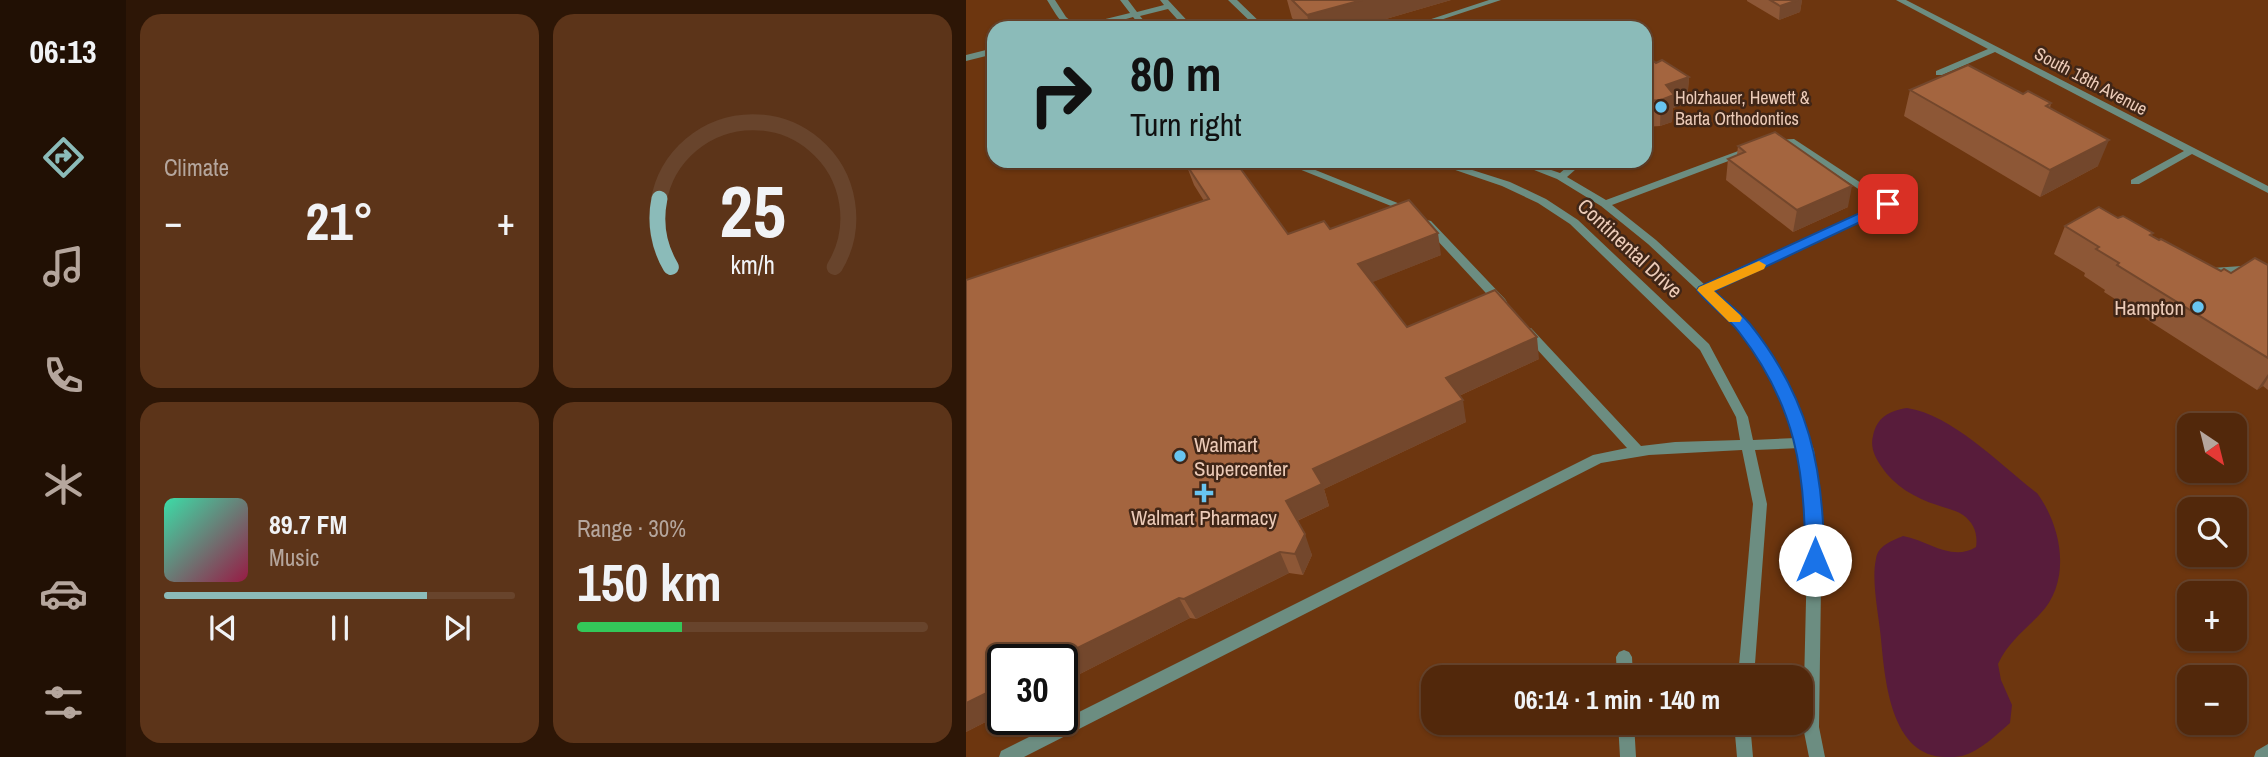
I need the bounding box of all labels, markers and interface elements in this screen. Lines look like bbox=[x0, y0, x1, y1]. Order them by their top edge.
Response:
text: 06:13 bbox=[29, 30, 97, 73]
text: 80 m bbox=[1130, 40, 1222, 106]
street label: South 18th Avenue bbox=[2030, 41, 2152, 121]
icon: right bbox=[1015, 49, 1106, 140]
place label: Holzhauer, Hewett & Barta Orthodontics bbox=[1675, 85, 1810, 131]
marker: Holzhauer, Hewett & Barta Orthodontics bbox=[1653, 99, 1669, 115]
text: Turn right bbox=[1130, 103, 1242, 146]
icon: directions bbox=[39, 133, 88, 182]
text: Climate bbox=[164, 152, 229, 183]
text: 25 bbox=[719, 162, 786, 260]
pin bbox=[1858, 174, 1918, 234]
icon: arrive bbox=[1869, 185, 1907, 223]
text: 21° bbox=[305, 186, 374, 256]
street label: Continental Drive bbox=[1571, 192, 1689, 304]
text: − bbox=[164, 196, 182, 247]
text: + bbox=[497, 196, 515, 247]
icon: music bbox=[39, 242, 88, 291]
text: km/h bbox=[730, 248, 775, 282]
place label: Hampton bbox=[2114, 293, 2184, 322]
marker: Hampton bbox=[2190, 299, 2206, 315]
icon: phone bbox=[39, 351, 88, 400]
north arrow bbox=[2177, 413, 2247, 483]
map controls bbox=[2177, 413, 2247, 735]
place label: Walmart Supercenter bbox=[1194, 430, 1288, 483]
marker: Walmart Supercenter bbox=[1172, 448, 1188, 464]
icon: climate bbox=[39, 460, 88, 509]
marker: Walmart Pharmacy bbox=[1196, 485, 1212, 501]
button: search bbox=[2177, 497, 2247, 567]
place label: Walmart Pharmacy bbox=[1131, 503, 1277, 532]
text: 89.7 FM bbox=[269, 507, 347, 542]
text: Range · 30% bbox=[577, 513, 686, 544]
position arrow bbox=[1778, 523, 1852, 597]
text: Music bbox=[269, 542, 319, 573]
text: 150 km bbox=[577, 547, 722, 617]
icon: car bbox=[39, 569, 88, 618]
button: + bbox=[2177, 581, 2247, 651]
icon: previous bbox=[204, 609, 242, 647]
icon: pause bbox=[321, 609, 359, 647]
icon: next bbox=[438, 609, 476, 647]
speed limit sign: 30 bbox=[987, 644, 1078, 735]
button: − bbox=[2177, 665, 2247, 735]
icon: filters bbox=[39, 678, 88, 727]
text: 06:14 · 1 min · 140 m bbox=[1514, 682, 1720, 717]

